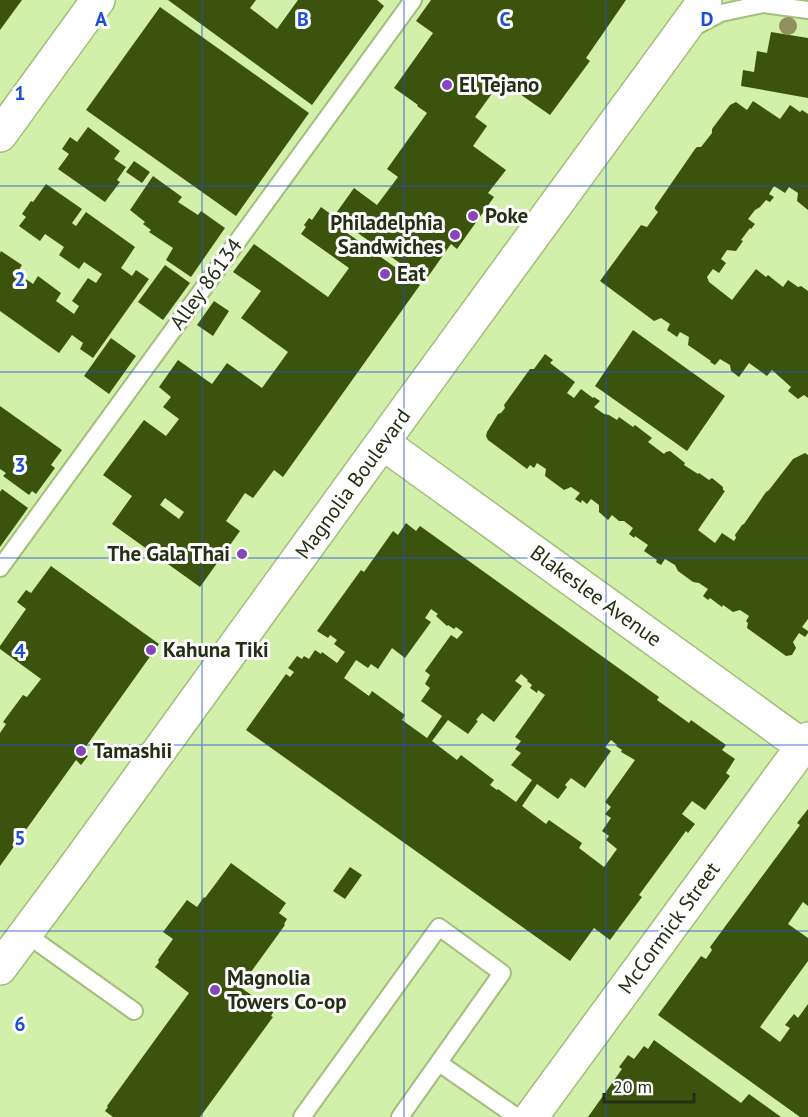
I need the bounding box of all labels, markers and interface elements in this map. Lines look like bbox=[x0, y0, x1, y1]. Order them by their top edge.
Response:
text: A bbox=[95, 6, 108, 32]
text: B bbox=[297, 6, 309, 32]
text: C bbox=[499, 6, 511, 32]
text: D bbox=[701, 6, 714, 32]
place label: El Tejano bbox=[459, 71, 539, 98]
marker: El Tejano bbox=[440, 78, 454, 92]
text: 1 bbox=[14, 80, 26, 106]
place label: Poke bbox=[485, 202, 528, 229]
place label: Philadelphia Sandwiches bbox=[330, 209, 443, 260]
marker: Poke bbox=[466, 209, 480, 223]
marker: Philadelphia Sandwiches bbox=[448, 228, 462, 242]
street label: Alley 86134 bbox=[163, 233, 248, 335]
place label: Eat bbox=[397, 260, 426, 287]
text: 2 bbox=[14, 266, 26, 292]
marker: Eat bbox=[378, 267, 392, 281]
street label: Magnolia Boulevard bbox=[289, 403, 416, 564]
text: 3 bbox=[14, 452, 26, 478]
street label: Blakeslee Avenue bbox=[525, 539, 667, 652]
place label: The Gala Thai bbox=[107, 540, 230, 567]
marker: The Gala Thai bbox=[235, 547, 249, 561]
place label: Kahuna Tiki bbox=[163, 636, 269, 663]
text: 4 bbox=[14, 638, 26, 664]
marker: Kahuna Tiki bbox=[144, 643, 158, 657]
place label: Tamashii bbox=[93, 737, 172, 764]
marker: Tamashii bbox=[74, 744, 88, 758]
text: 5 bbox=[14, 825, 26, 851]
street label: McCormick Street bbox=[612, 856, 726, 999]
place label: Magnolia Towers Co-op bbox=[227, 964, 347, 1015]
marker: Magnolia Towers Co-op bbox=[208, 983, 222, 997]
text: 6 bbox=[14, 1011, 26, 1037]
scale bar bbox=[604, 1066, 694, 1104]
text: 20 m bbox=[613, 1075, 652, 1098]

